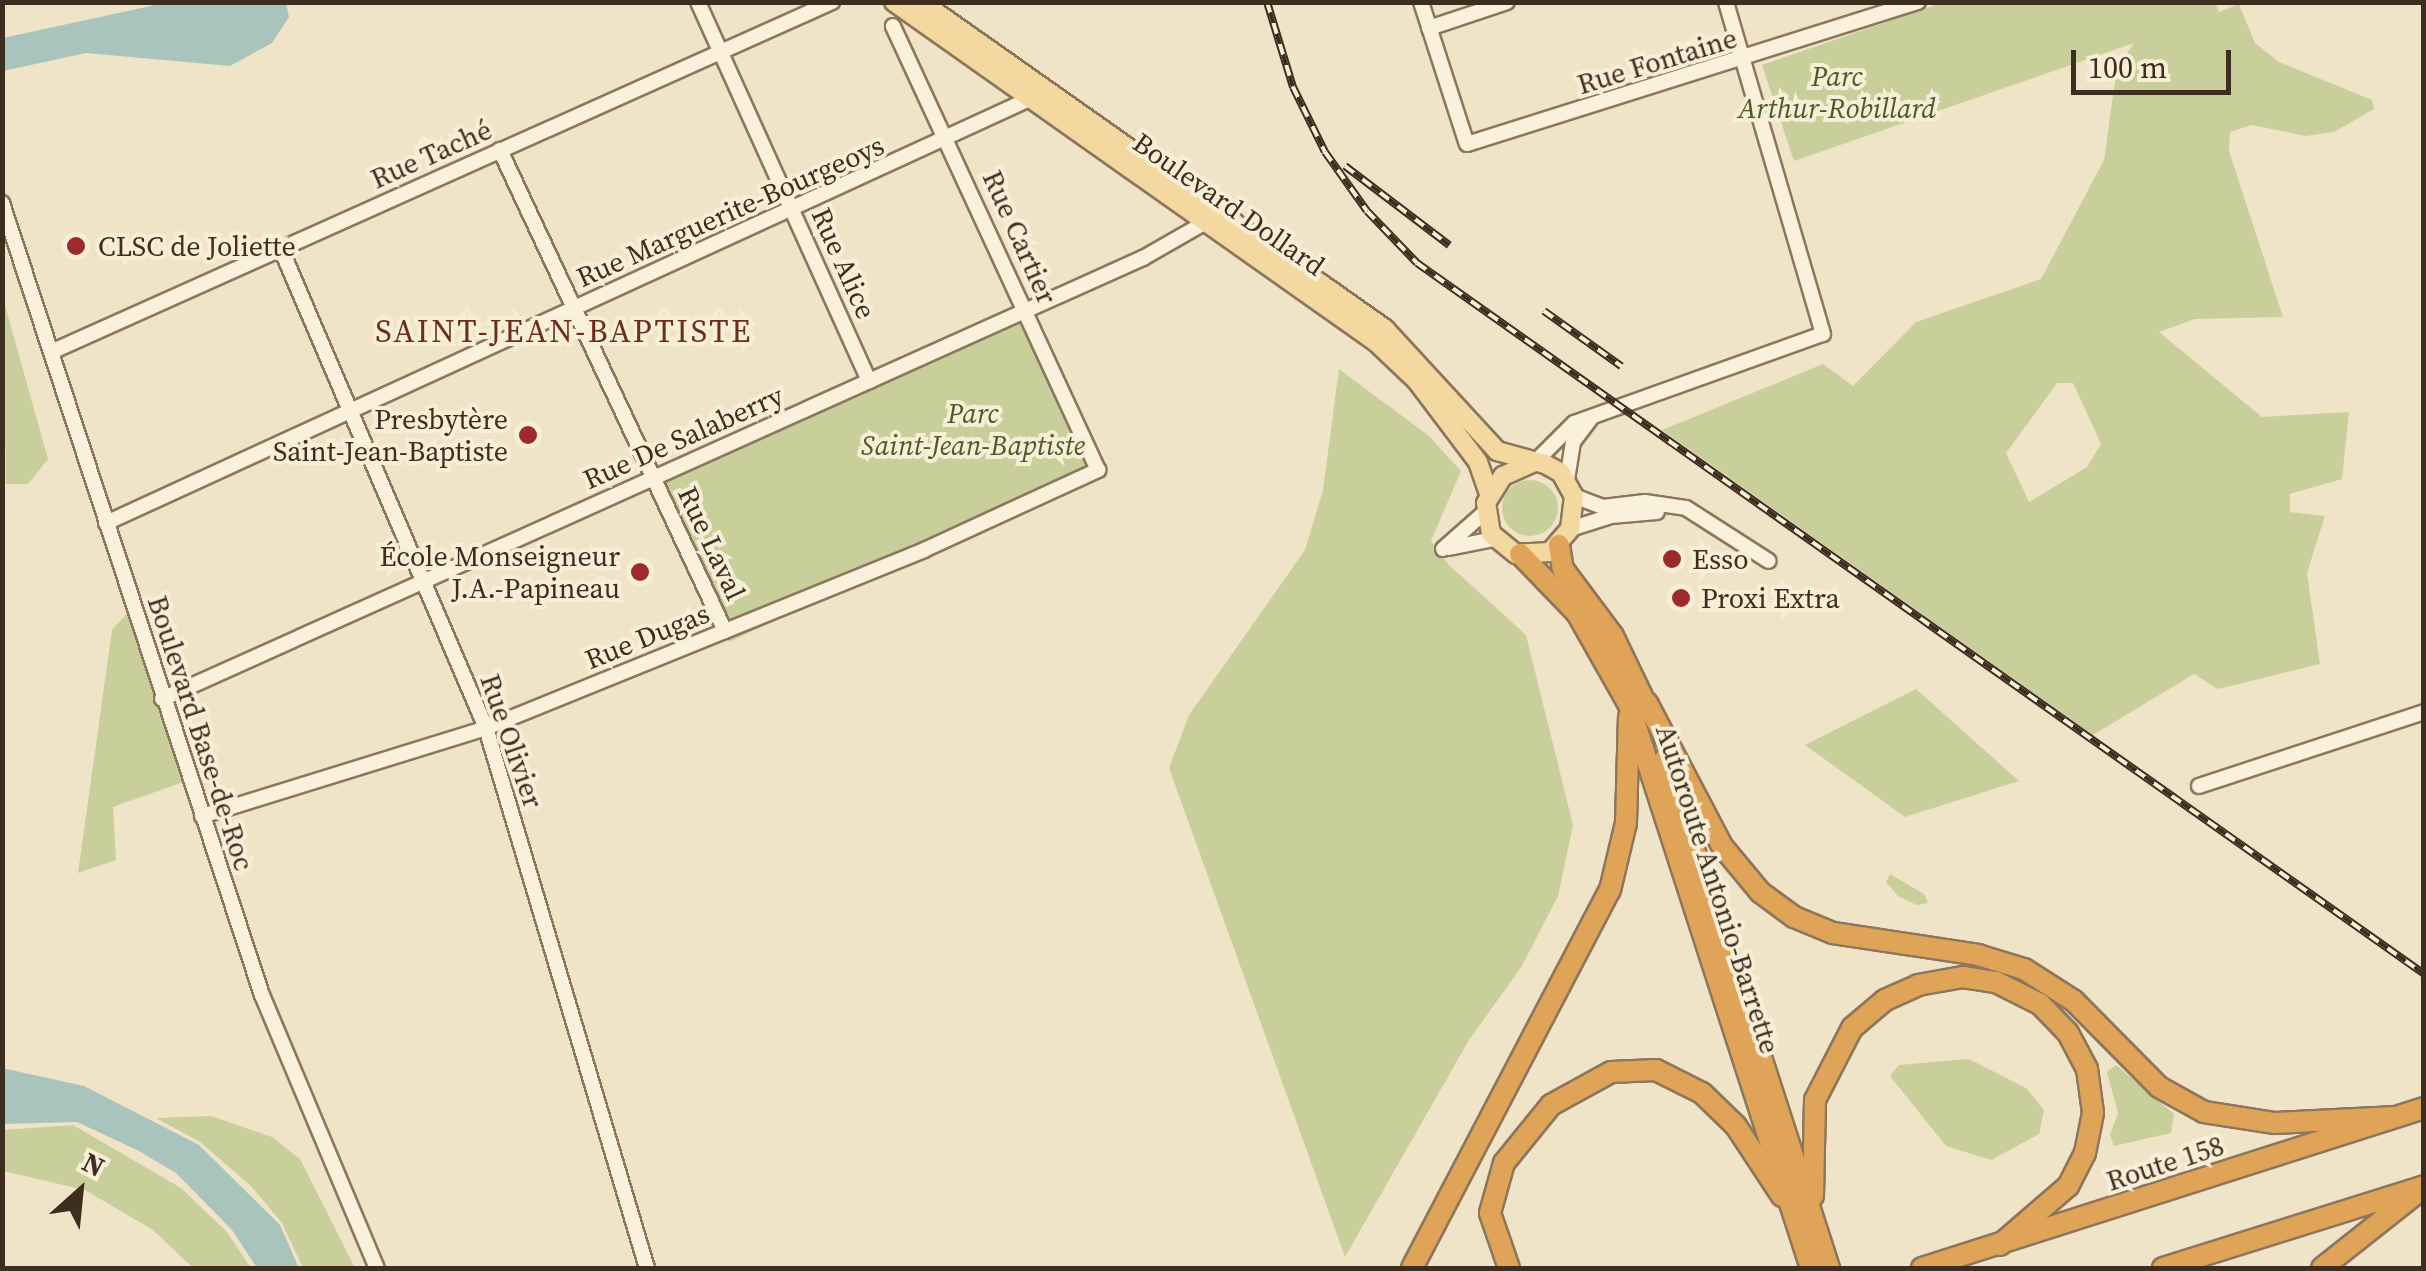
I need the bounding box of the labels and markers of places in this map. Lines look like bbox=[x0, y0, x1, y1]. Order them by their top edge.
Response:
place label: CLSC de Joliette bbox=[98, 229, 296, 263]
marker: CLSC de Joliette bbox=[63, 233, 89, 259]
place label: Presbytère Saint-Jean-Baptiste bbox=[273, 402, 508, 468]
marker: Presbytère Saint-Jean-Baptiste bbox=[517, 424, 539, 446]
place label: École Monseigneur J.A.-Papineau bbox=[379, 539, 620, 605]
place label: Esso bbox=[1692, 542, 1749, 576]
marker: Esso bbox=[1661, 548, 1683, 570]
marker: École Monseigneur J.A.-Papineau bbox=[629, 561, 651, 583]
place label: Proxi Extra bbox=[1701, 581, 1840, 615]
marker: Proxi Extra bbox=[1670, 587, 1692, 609]

